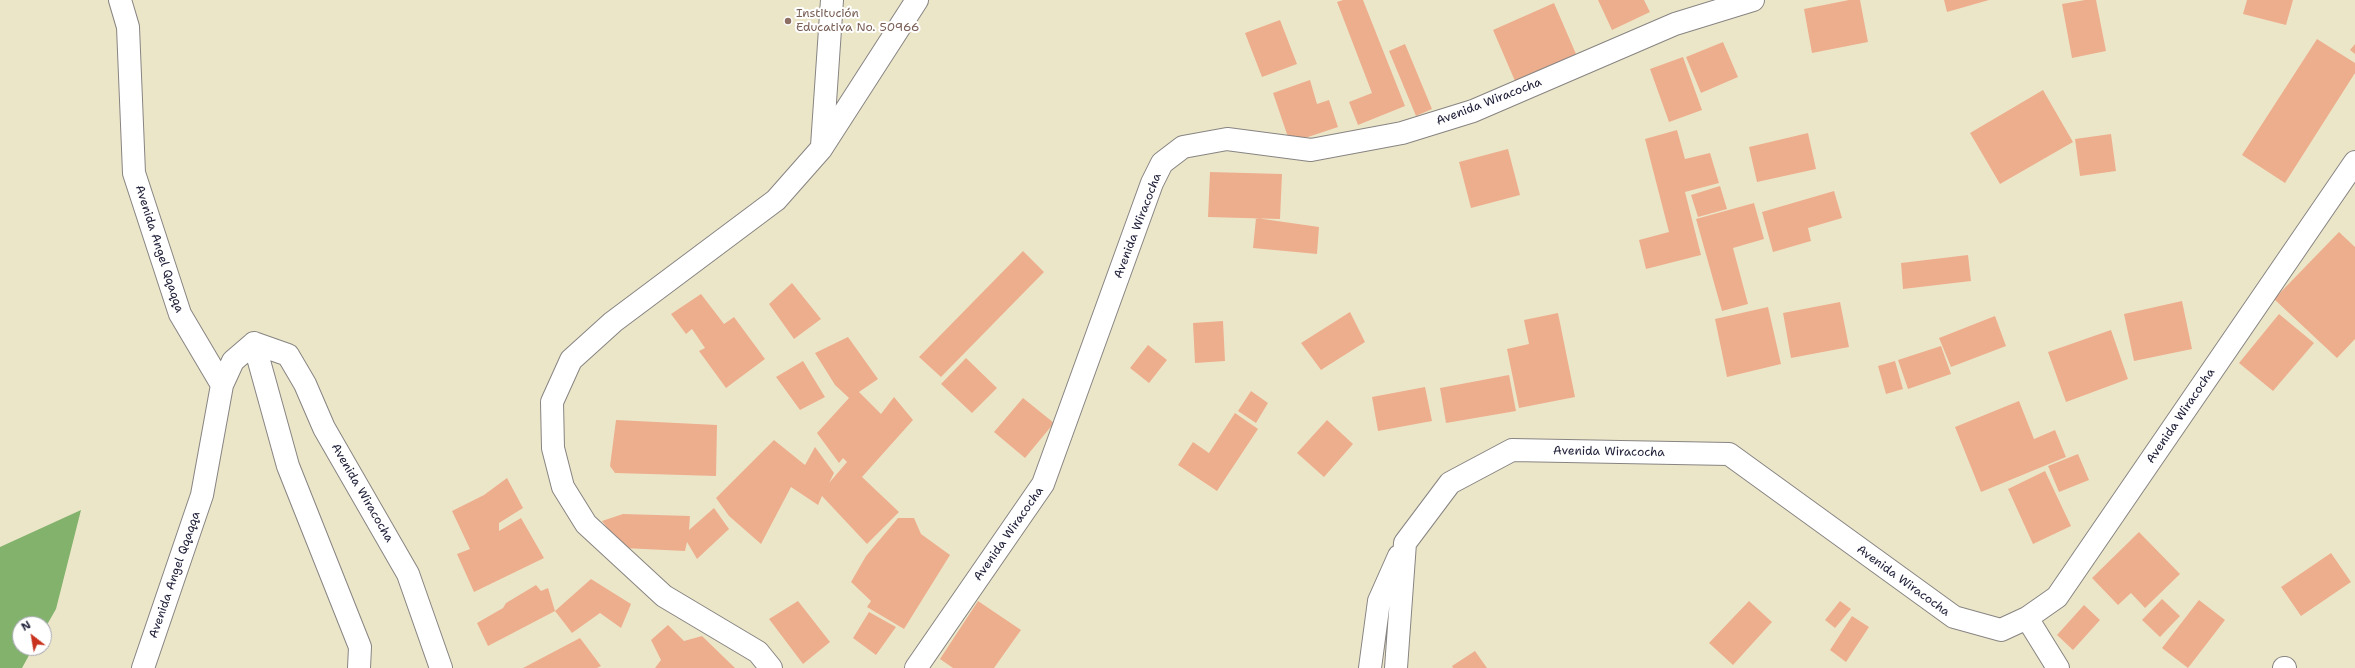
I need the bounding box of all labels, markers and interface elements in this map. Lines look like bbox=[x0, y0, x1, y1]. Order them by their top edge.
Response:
place label: Institución Educativa No. 50966 bbox=[796, 7, 919, 35]
marker: Institución Educativa No. 50966 bbox=[783, 16, 793, 26]
street label: Avenida Wiracocha bbox=[1434, 75, 1544, 129]
street label: Avenida Wiracocha bbox=[1111, 171, 1165, 281]
street label: Avenida Angel Qqaqqa bbox=[132, 183, 186, 315]
street label: Avenida Wiracocha bbox=[2144, 366, 2218, 466]
street label: Avenida Wiracocha bbox=[328, 441, 396, 545]
street label: Avenida Wiracocha bbox=[1553, 444, 1665, 460]
street label: Avenida Wiracocha bbox=[971, 484, 1047, 584]
street label: Avenida Angel Qqaqqa bbox=[146, 510, 204, 640]
street label: Avenida Wiracocha bbox=[1854, 542, 1952, 620]
north arrow bbox=[12, 616, 52, 656]
text: N bbox=[18, 617, 34, 635]

